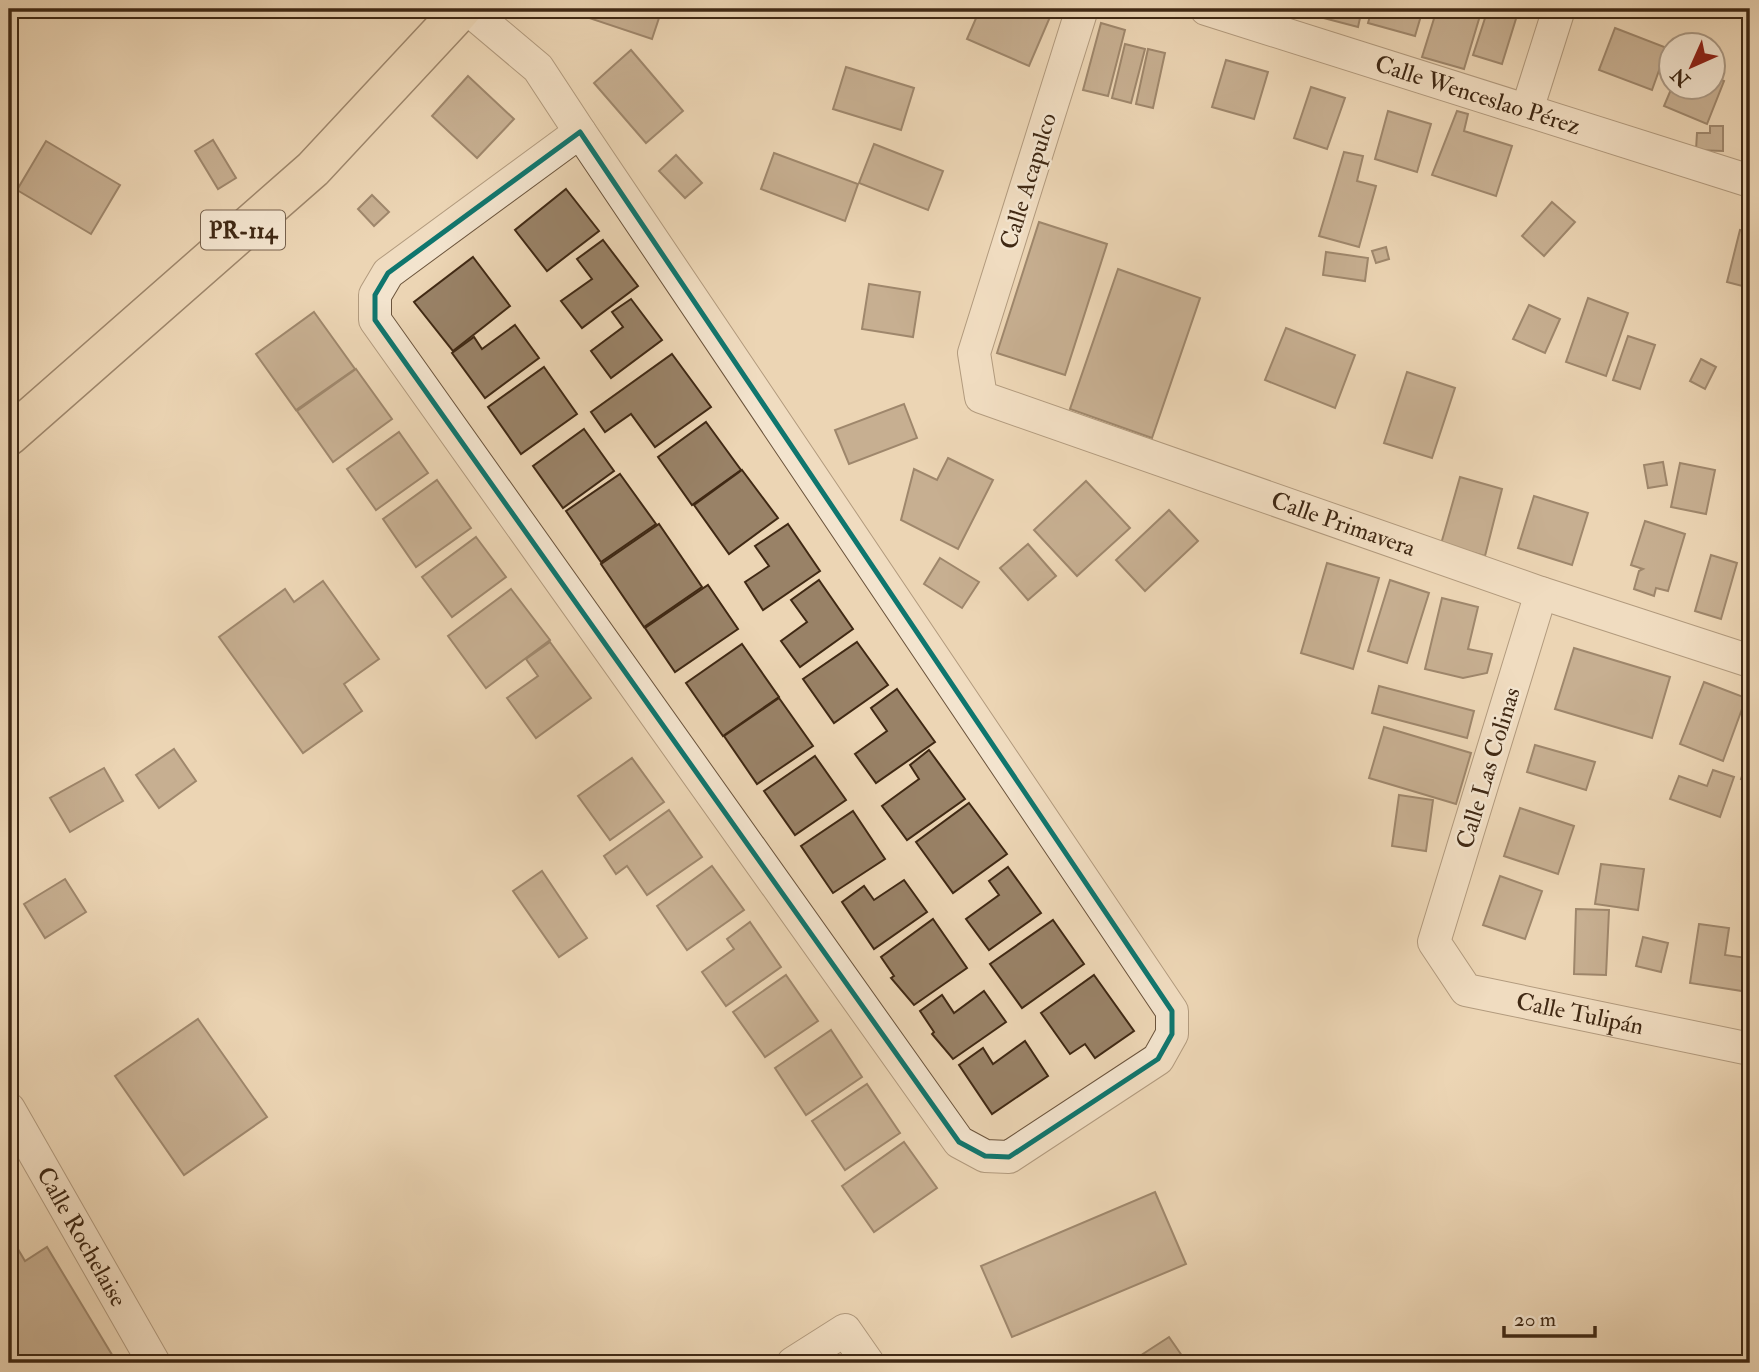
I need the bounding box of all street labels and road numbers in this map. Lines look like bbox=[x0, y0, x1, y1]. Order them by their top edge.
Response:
street label: Calle Wenceslao Pérez bbox=[1371, 48, 1585, 143]
street label: Calle Acapulco bbox=[993, 109, 1064, 253]
road number: PR-114 bbox=[201, 210, 285, 249]
street label: Calle Primavera bbox=[1267, 485, 1421, 564]
street label: Calle Las Colinas bbox=[1449, 684, 1528, 853]
street label: Calle Tulipán bbox=[1513, 986, 1646, 1042]
street label: Calle Rochelaise bbox=[29, 1161, 134, 1312]

